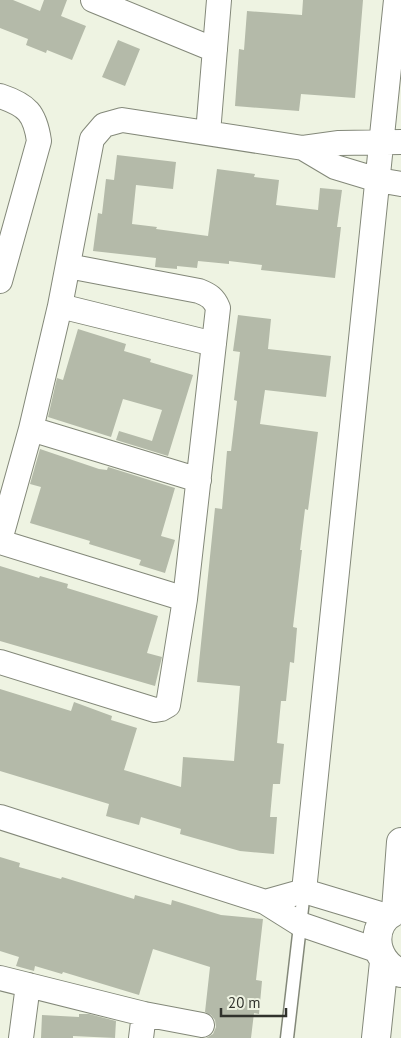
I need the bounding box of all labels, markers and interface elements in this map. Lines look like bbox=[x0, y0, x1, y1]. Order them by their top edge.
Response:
scale bar bbox=[221, 986, 286, 1018]
text: 20 m bbox=[228, 993, 261, 1012]

